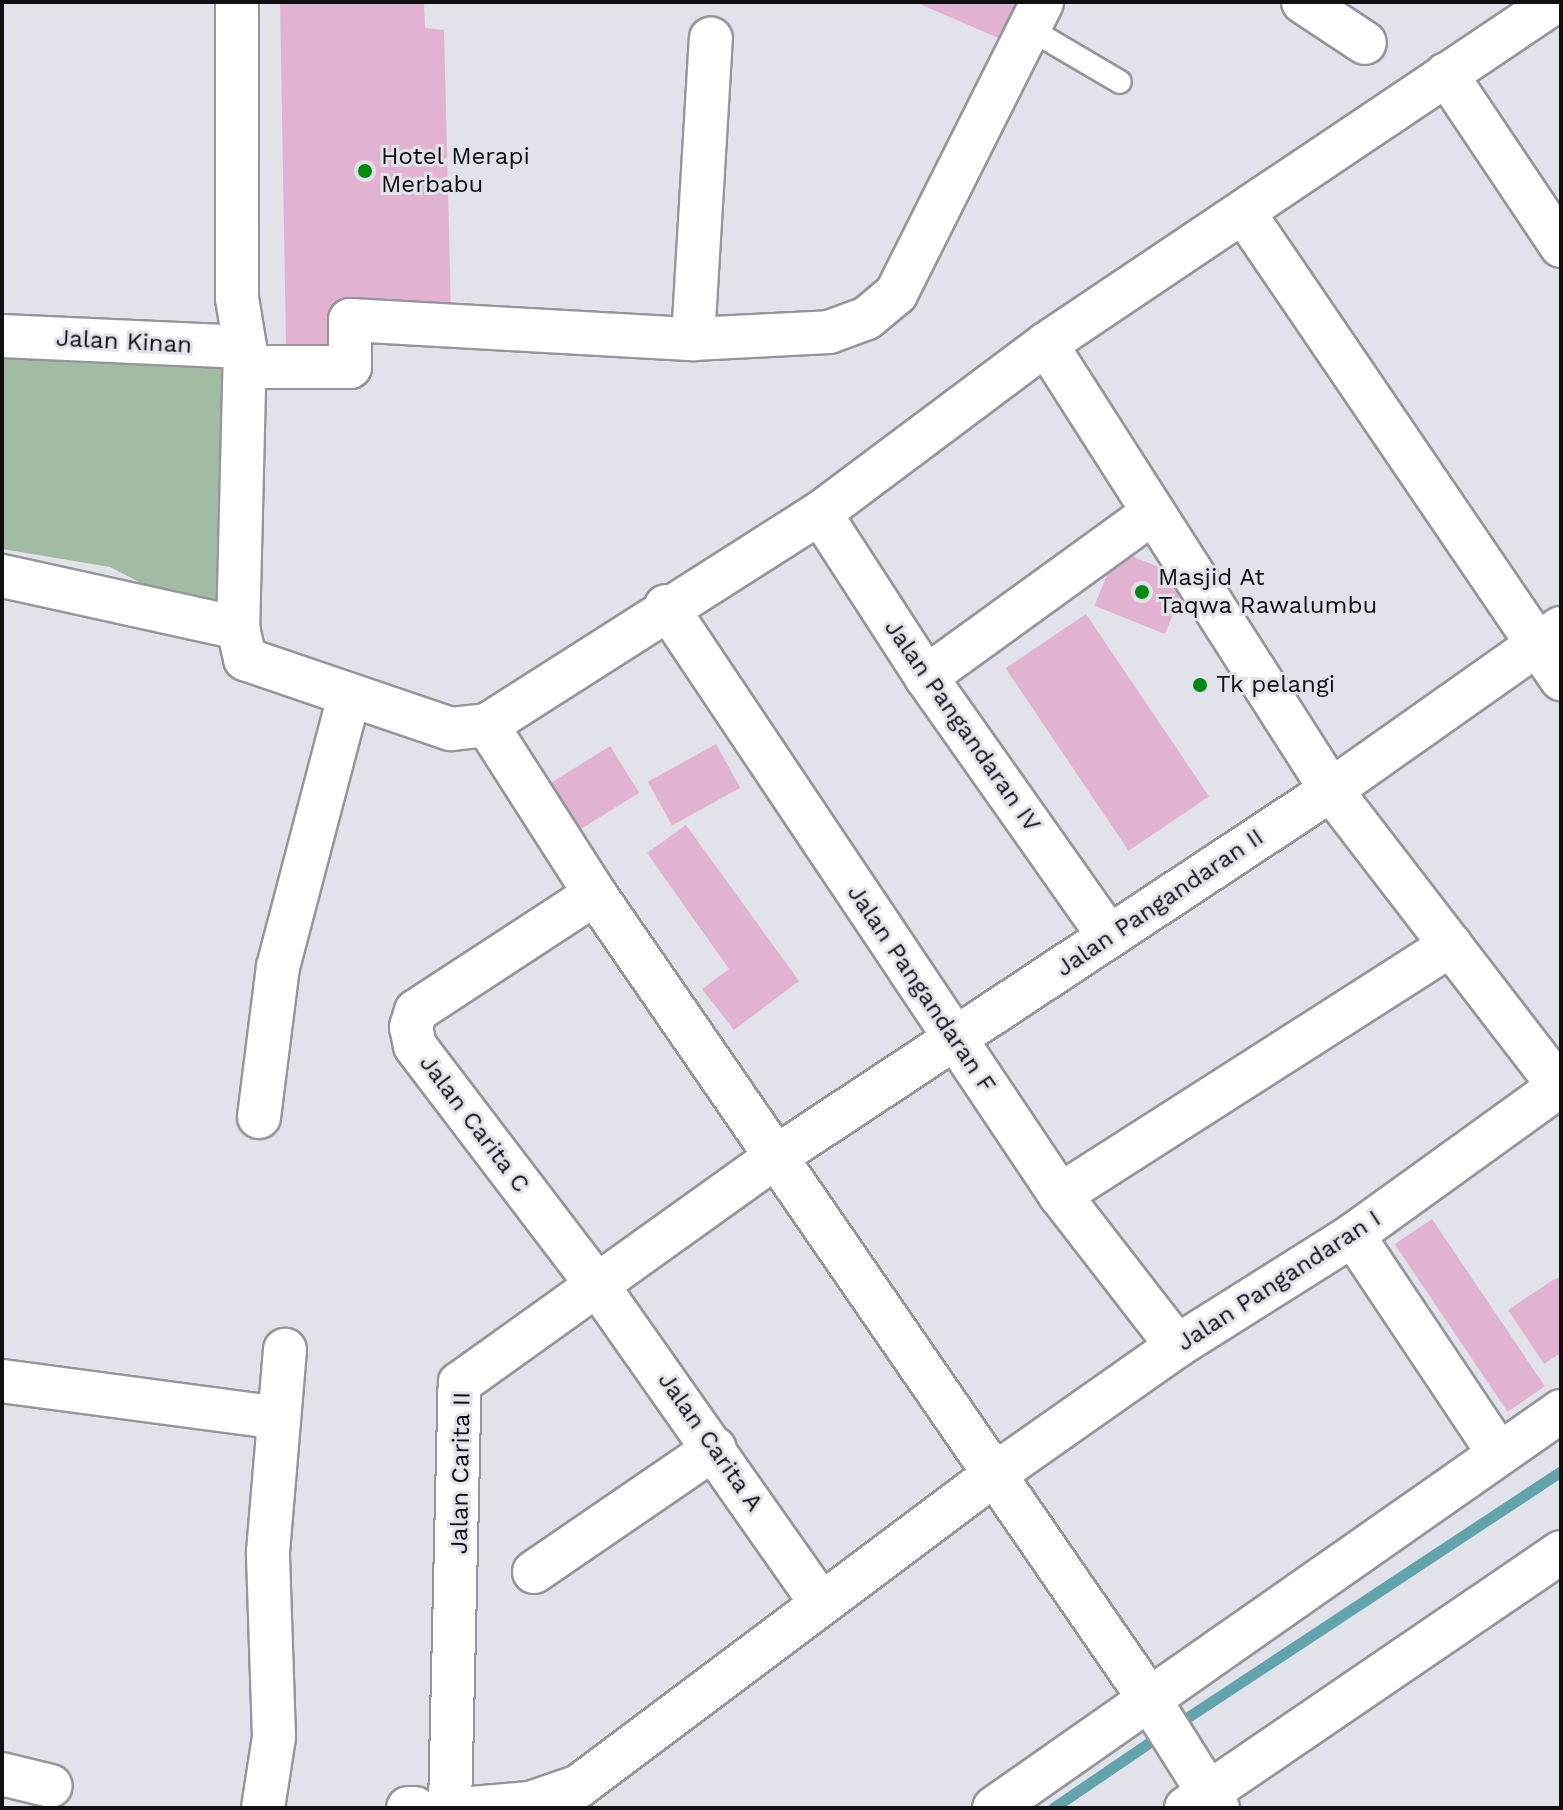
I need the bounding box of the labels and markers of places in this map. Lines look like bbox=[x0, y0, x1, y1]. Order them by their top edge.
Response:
place label: Hotel Merapi Merbabu bbox=[381, 143, 531, 199]
marker: Hotel Merapi Merbabu bbox=[356, 162, 374, 180]
place label: Masjid At Taqwa Rawalumbu bbox=[1158, 564, 1378, 620]
marker: Masjid At Taqwa Rawalumbu bbox=[1133, 583, 1151, 601]
place label: Tk pelangi bbox=[1216, 671, 1336, 699]
marker: Tk pelangi bbox=[1191, 676, 1209, 694]

